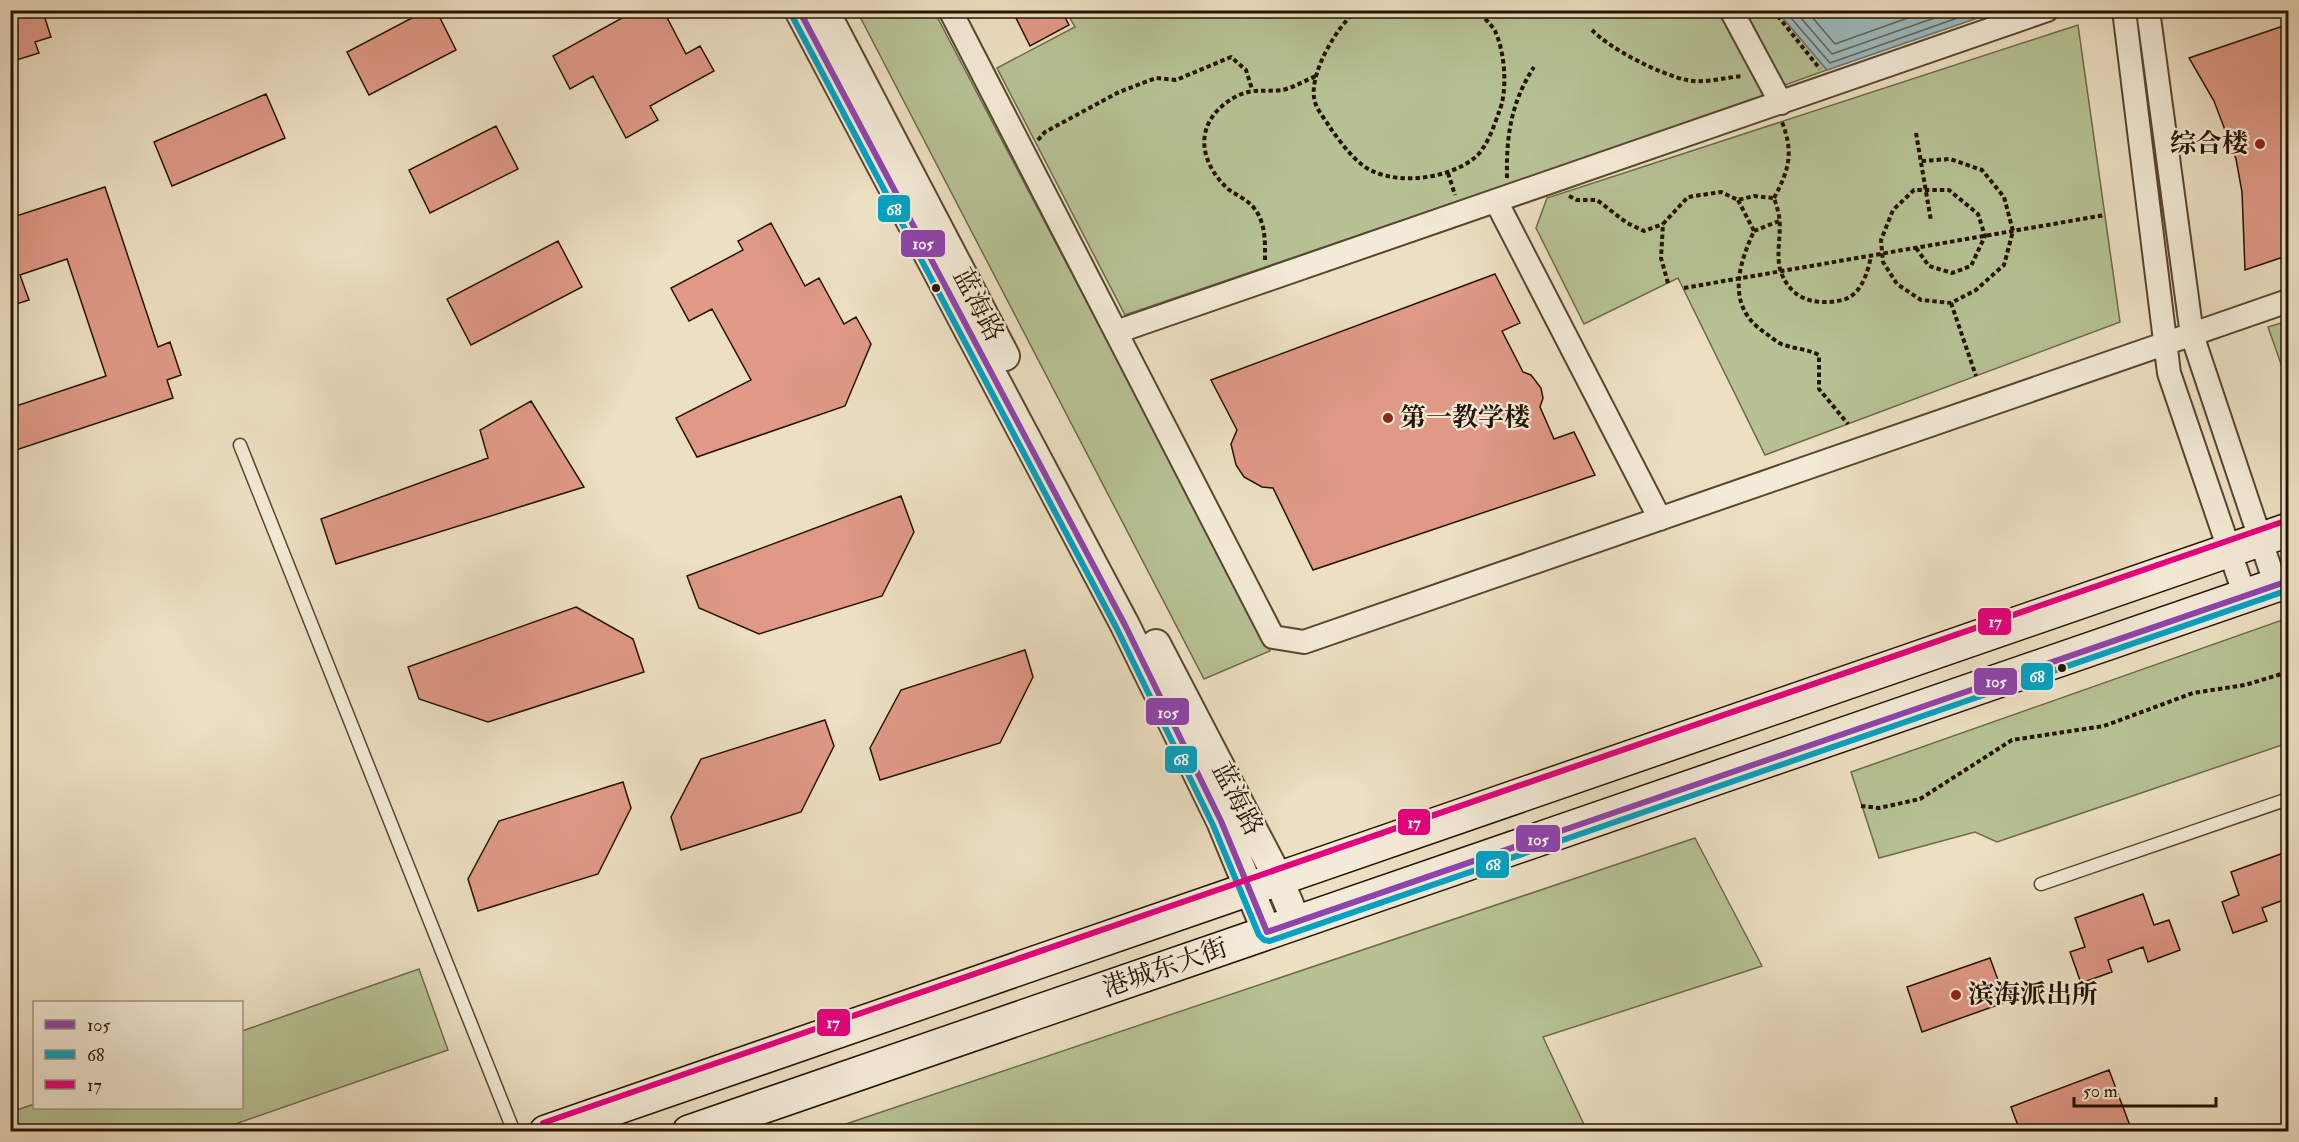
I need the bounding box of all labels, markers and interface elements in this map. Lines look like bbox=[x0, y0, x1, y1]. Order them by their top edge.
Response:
place label: 综合楼 bbox=[2170, 128, 2248, 160]
marker: 综合楼 bbox=[2253, 137, 2267, 151]
line badge: 68 bbox=[877, 194, 911, 223]
text: 68 bbox=[886, 200, 902, 220]
line badge: 105 bbox=[900, 229, 946, 258]
text: 105 bbox=[913, 234, 934, 254]
street label: 蓝海路 bbox=[946, 263, 1010, 347]
unlabelled marker bbox=[930, 282, 942, 294]
place label: 第一教学楼 bbox=[1400, 402, 1530, 434]
marker: 第一教学楼 bbox=[1381, 411, 1395, 425]
line badge: 17 bbox=[1977, 607, 2012, 636]
text: 17 bbox=[1988, 612, 2002, 632]
line badge: 68 bbox=[2020, 662, 2054, 691]
unlabelled marker bbox=[2056, 662, 2068, 674]
line badge: 105 bbox=[1973, 667, 2018, 696]
text: 68 bbox=[2029, 667, 2045, 687]
text: 105 bbox=[1986, 672, 2007, 692]
line badge: 105 bbox=[1145, 697, 1190, 726]
text: 105 bbox=[1158, 703, 1179, 723]
line badge: 68 bbox=[1164, 745, 1198, 774]
text: 68 bbox=[1173, 750, 1189, 770]
street label: 蓝海路 bbox=[1205, 757, 1269, 841]
line badge: 17 bbox=[1397, 808, 1431, 836]
text: 17 bbox=[1407, 813, 1421, 833]
line badge: 105 bbox=[1515, 824, 1561, 853]
text: 105 bbox=[1528, 830, 1549, 850]
line badge: 68 bbox=[1475, 850, 1510, 879]
text: 68 bbox=[1485, 855, 1501, 875]
street label: 港城东大街 bbox=[1098, 932, 1232, 1004]
place label: 滨海派出所 bbox=[1968, 979, 2098, 1011]
marker: 滨海派出所 bbox=[1949, 988, 1963, 1002]
legend bbox=[33, 1001, 243, 1109]
line badge: 17 bbox=[816, 1008, 851, 1037]
text: 17 bbox=[826, 1013, 840, 1033]
text: 105 bbox=[87, 1014, 111, 1037]
text: 68 bbox=[87, 1044, 105, 1067]
scale bar bbox=[2074, 1070, 2216, 1108]
text: 17 bbox=[87, 1074, 102, 1097]
text: 50 m bbox=[2083, 1080, 2118, 1103]

